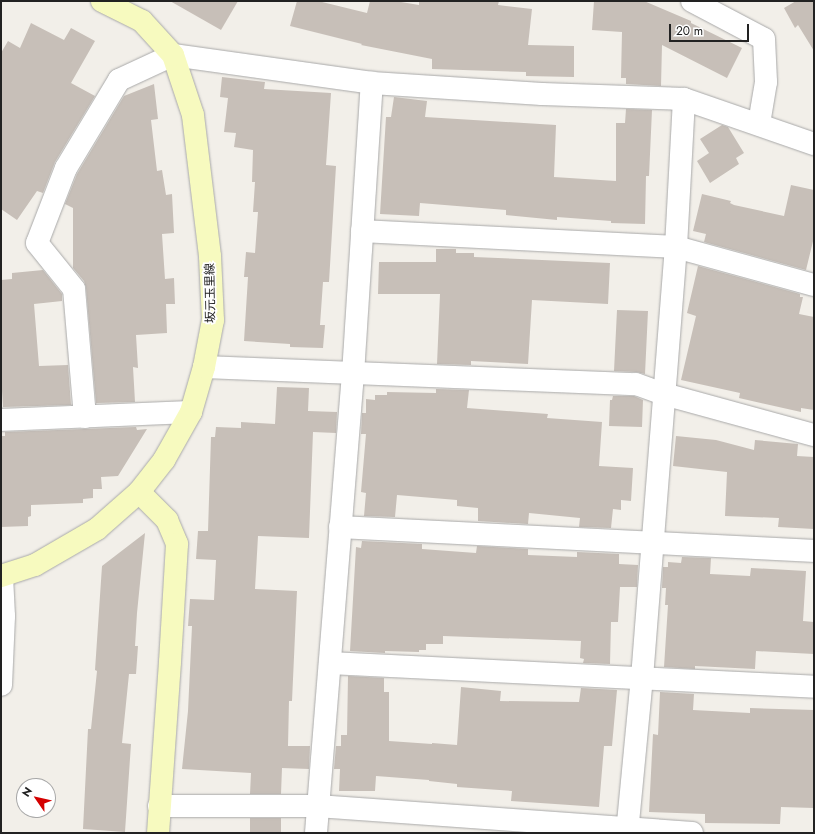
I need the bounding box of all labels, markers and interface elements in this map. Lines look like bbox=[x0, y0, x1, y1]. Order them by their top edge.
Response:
scale bar bbox=[671, 16, 751, 42]
text: 20 m bbox=[676, 22, 703, 40]
street label: 坂元玉里線 bbox=[203, 263, 219, 323]
north arrow bbox=[16, 778, 56, 818]
text: N bbox=[18, 784, 36, 800]

